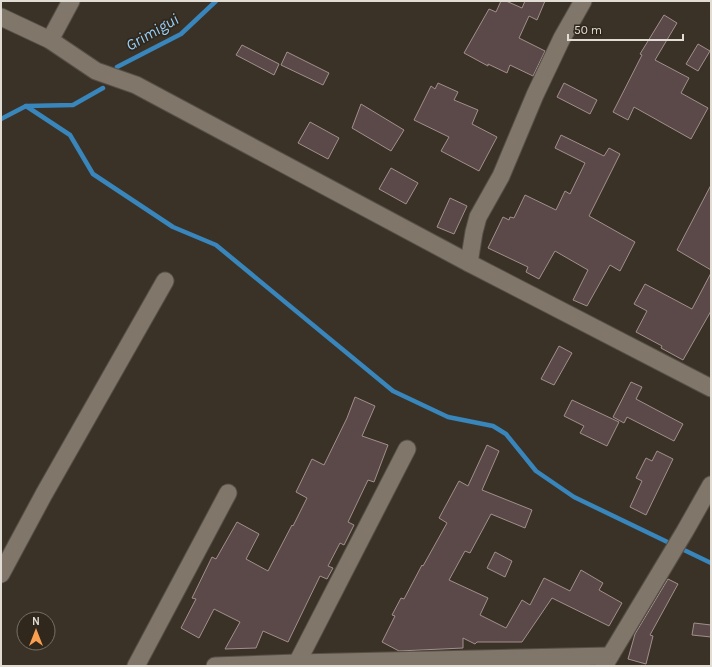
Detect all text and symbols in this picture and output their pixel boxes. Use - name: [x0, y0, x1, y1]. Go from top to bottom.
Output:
- water label: Grimigui: [122, 9, 182, 55]
- scale bar: [568, 16, 683, 42]
- text: 50 m: [574, 23, 602, 37]
- north arrow: [16, 611, 56, 651]
- text: N: [32, 615, 40, 628]

